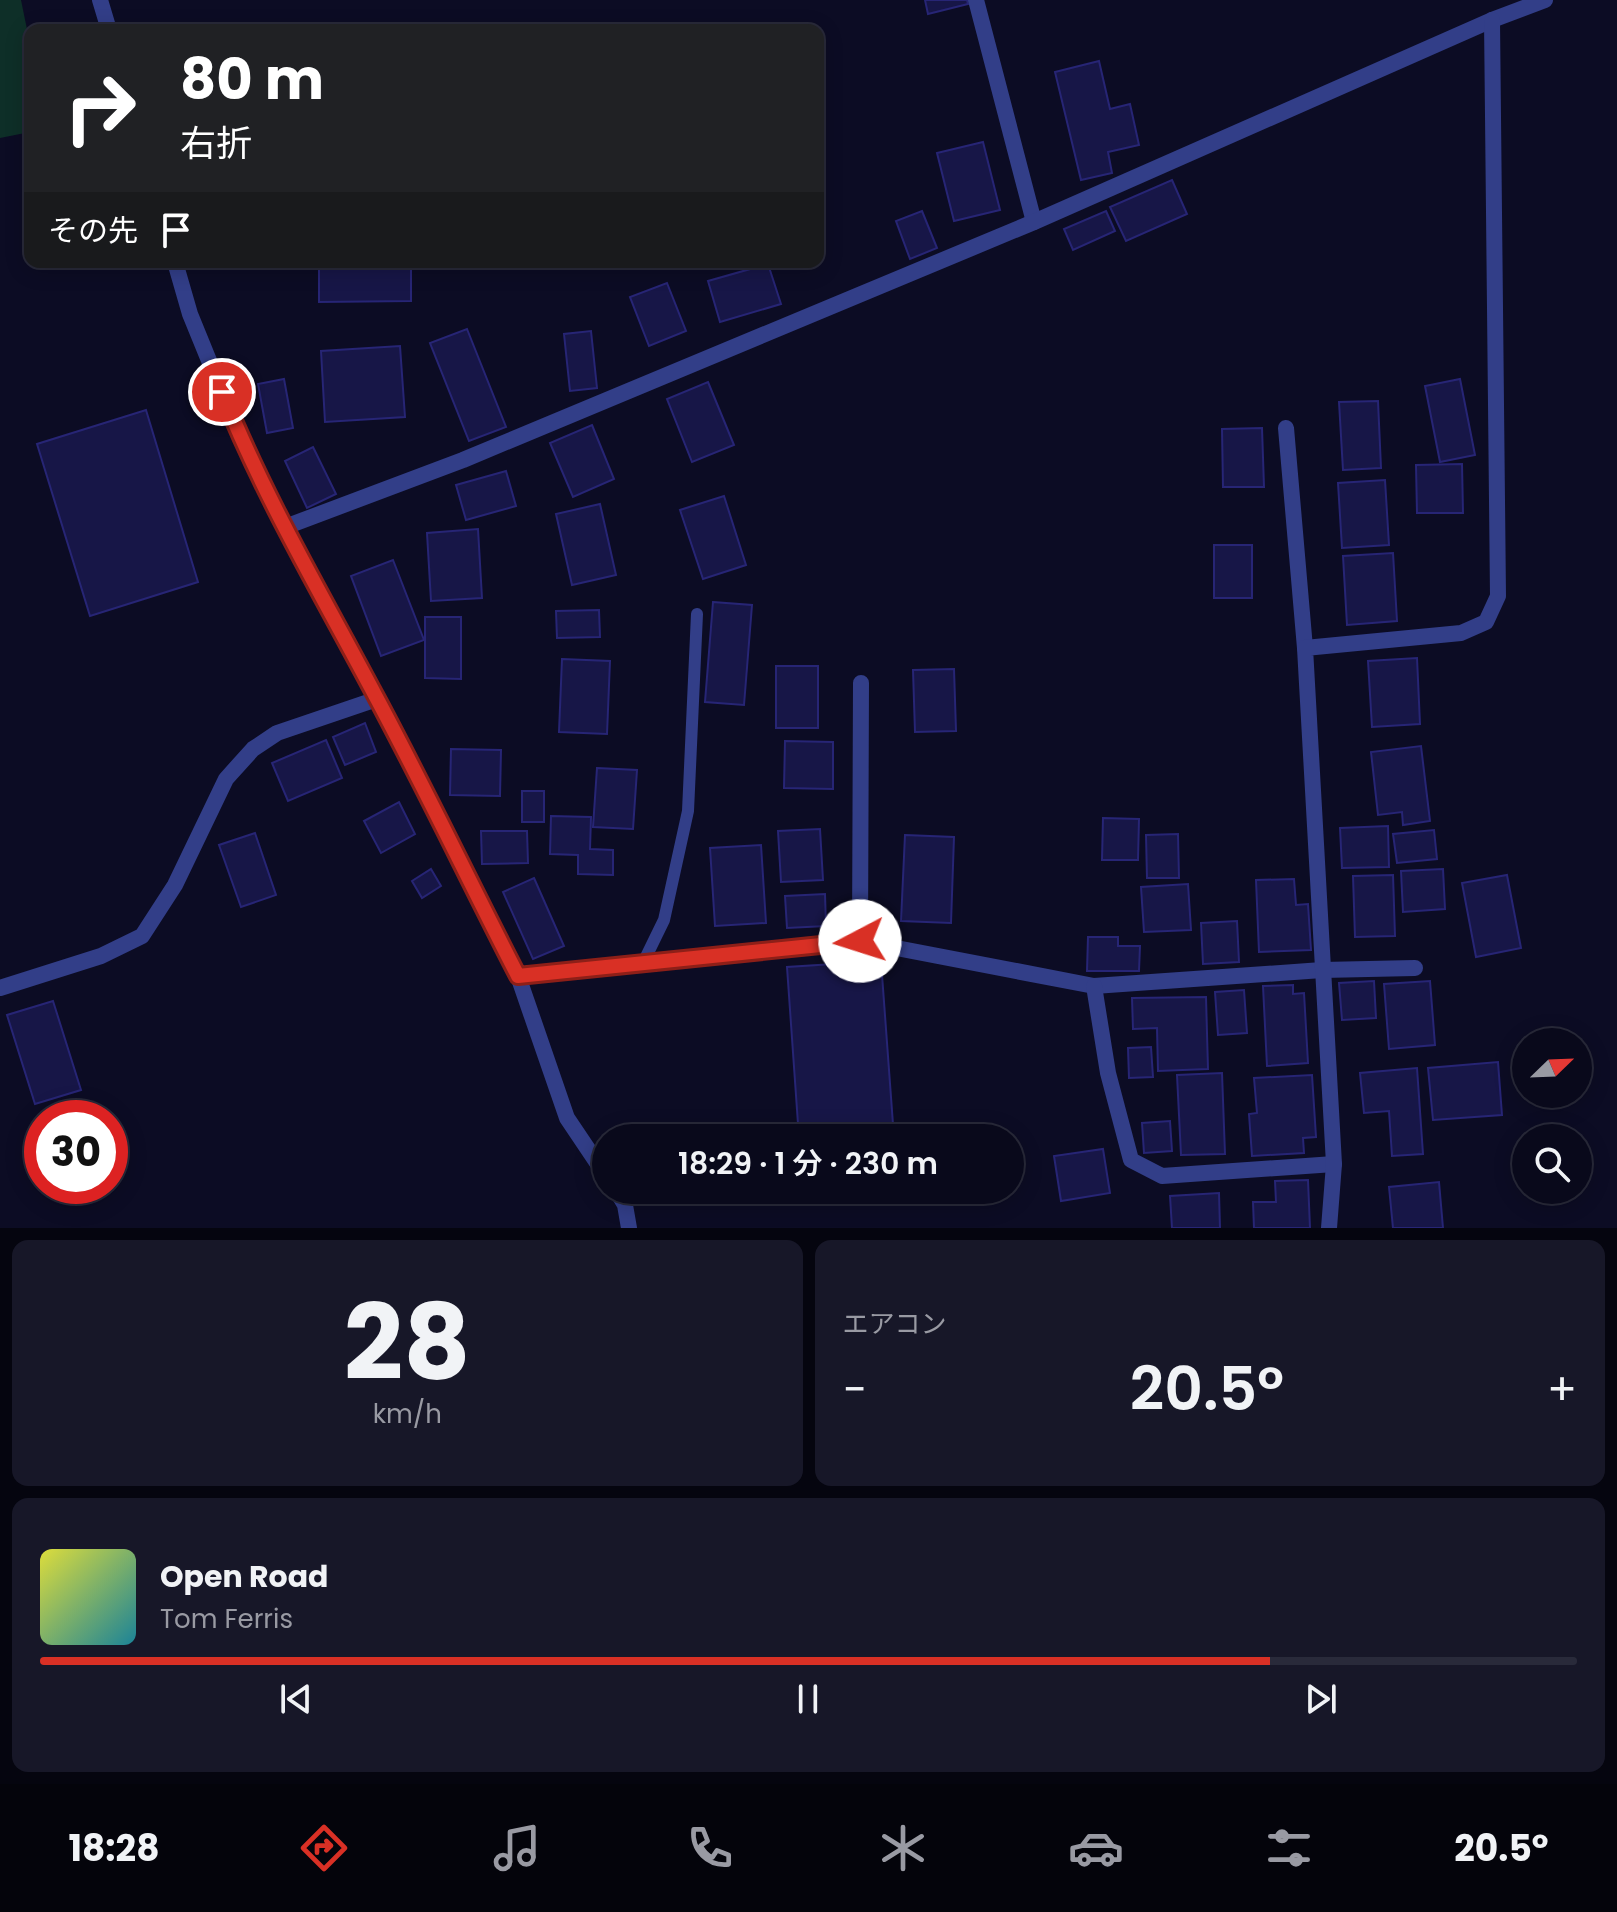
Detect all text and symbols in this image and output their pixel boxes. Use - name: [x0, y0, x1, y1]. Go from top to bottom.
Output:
- text: 80 m: [180, 40, 324, 119]
- icon: right: [48, 56, 152, 160]
- text: 右折: [180, 118, 252, 169]
- icon: arrive: [154, 208, 198, 252]
- text: その先: [48, 209, 138, 252]
- pin: [188, 358, 256, 426]
- icon: arrive: [200, 370, 244, 414]
- position arrow: [818, 899, 902, 983]
- north arrow: [1512, 1028, 1592, 1108]
- map controls: [1512, 1028, 1592, 1204]
- speed limit sign: 30: [24, 1100, 128, 1204]
- button: search: [1512, 1124, 1592, 1204]
- text: 18:29 · 1 分 · 230 m: [678, 1142, 938, 1185]
- text: 28: [344, 1270, 471, 1415]
- text: エアコン: [843, 1306, 947, 1342]
- text: 20.5°: [1130, 1347, 1284, 1431]
- text: −: [843, 1359, 867, 1420]
- text: +: [1547, 1359, 1577, 1420]
- text: km/h: [373, 1396, 442, 1432]
- text: Open Road: [160, 1555, 328, 1598]
- text: Tom Ferris: [160, 1601, 293, 1637]
- icon: previous: [274, 1677, 318, 1721]
- icon: pause: [786, 1677, 830, 1721]
- icon: next: [1299, 1677, 1343, 1721]
- icon: directions: [296, 1820, 352, 1876]
- icon: music: [489, 1820, 545, 1876]
- icon: phone: [682, 1820, 738, 1876]
- icon: climate: [875, 1820, 931, 1876]
- icon: car: [1068, 1820, 1124, 1876]
- icon: filters: [1261, 1820, 1317, 1876]
- text: 18:28: [68, 1823, 159, 1874]
- text: 20.5°: [1454, 1823, 1549, 1874]

